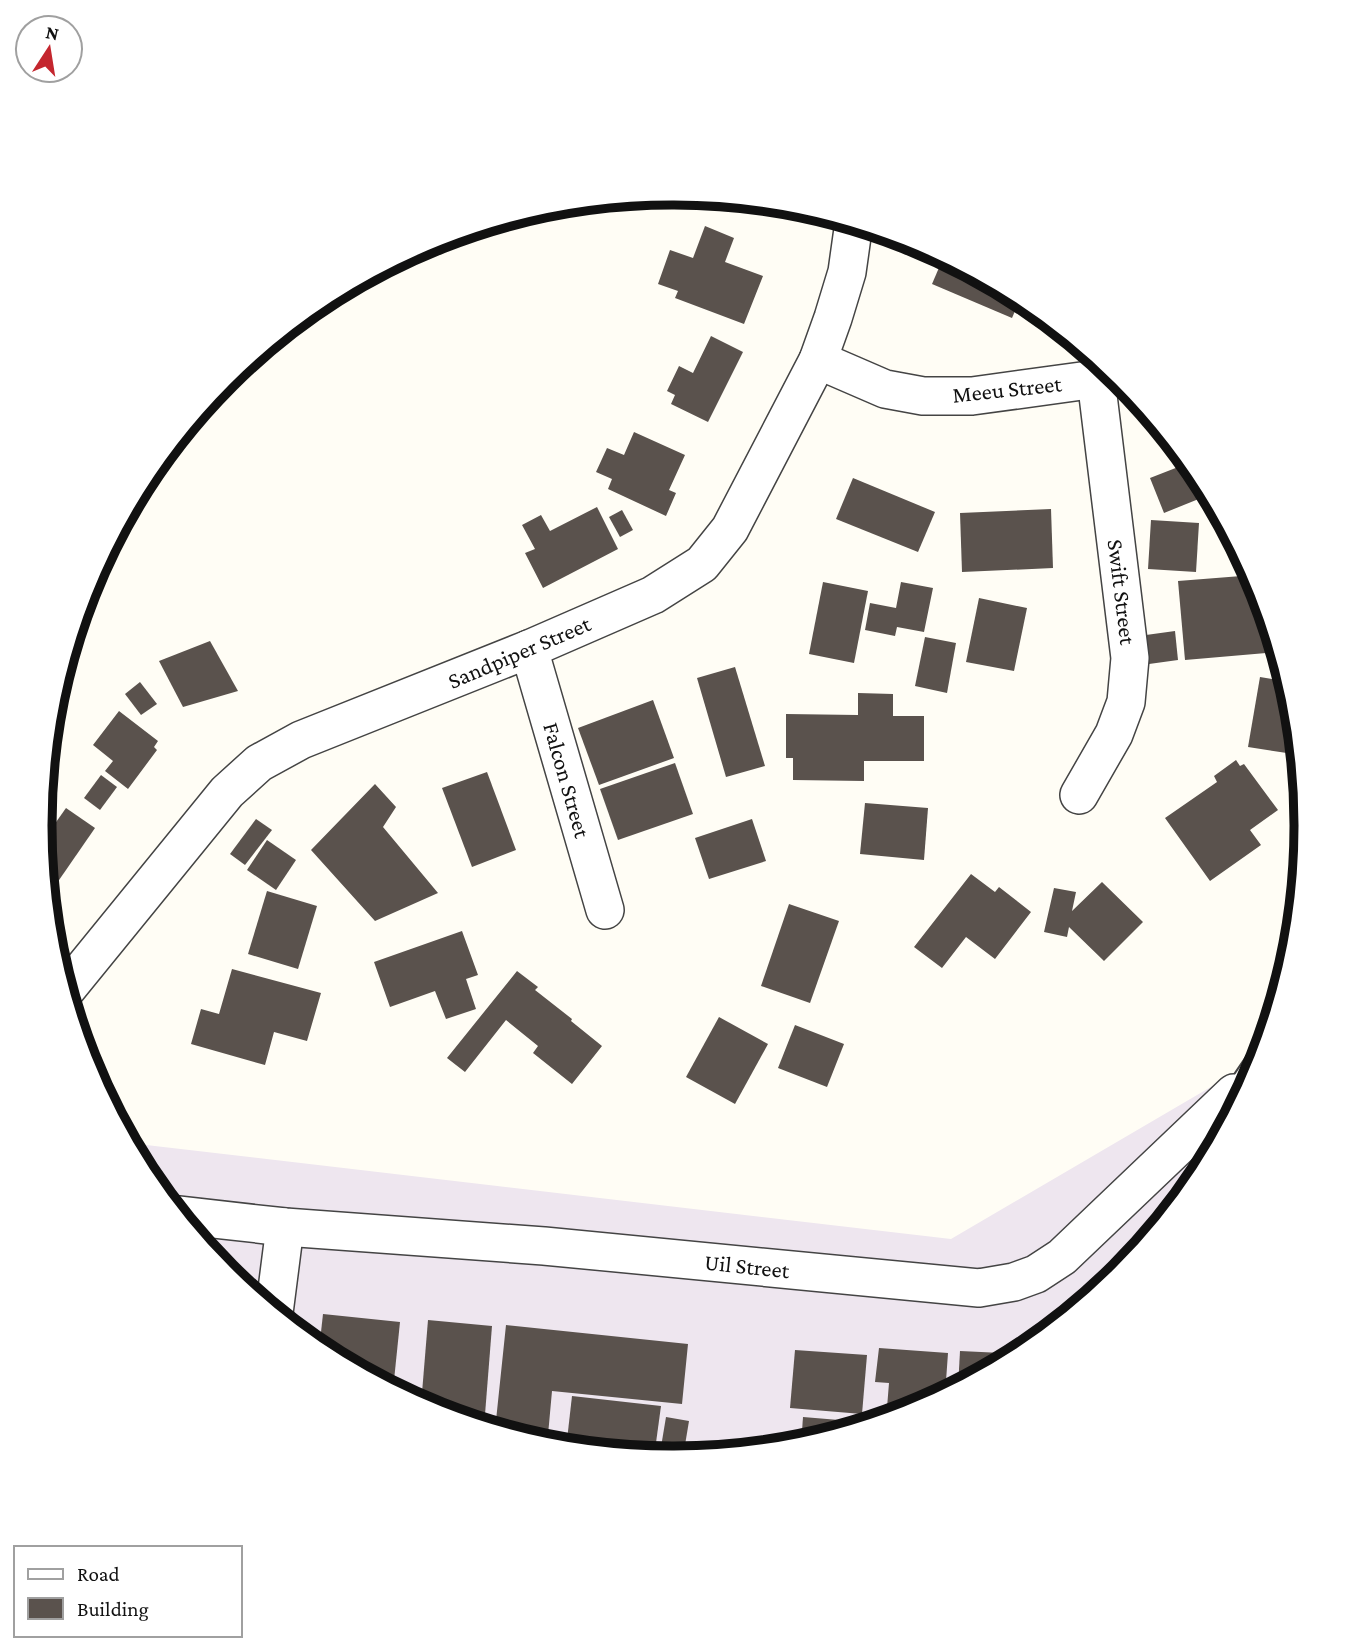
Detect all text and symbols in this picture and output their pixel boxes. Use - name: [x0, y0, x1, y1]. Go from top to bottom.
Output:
- north arrow: [14, 14, 84, 84]
- text: N: [44, 21, 61, 44]
- street label: Meeu Street: [951, 370, 1063, 408]
- street label: Swift Street: [1103, 538, 1141, 647]
- street label: Sandpiper Street: [444, 610, 595, 694]
- street label: Falcon Street: [538, 719, 596, 841]
- street label: Uil Street: [703, 1249, 791, 1283]
- legend: [14, 1546, 242, 1637]
- text: Road: [77, 1562, 120, 1586]
- text: Building: [77, 1597, 149, 1621]

